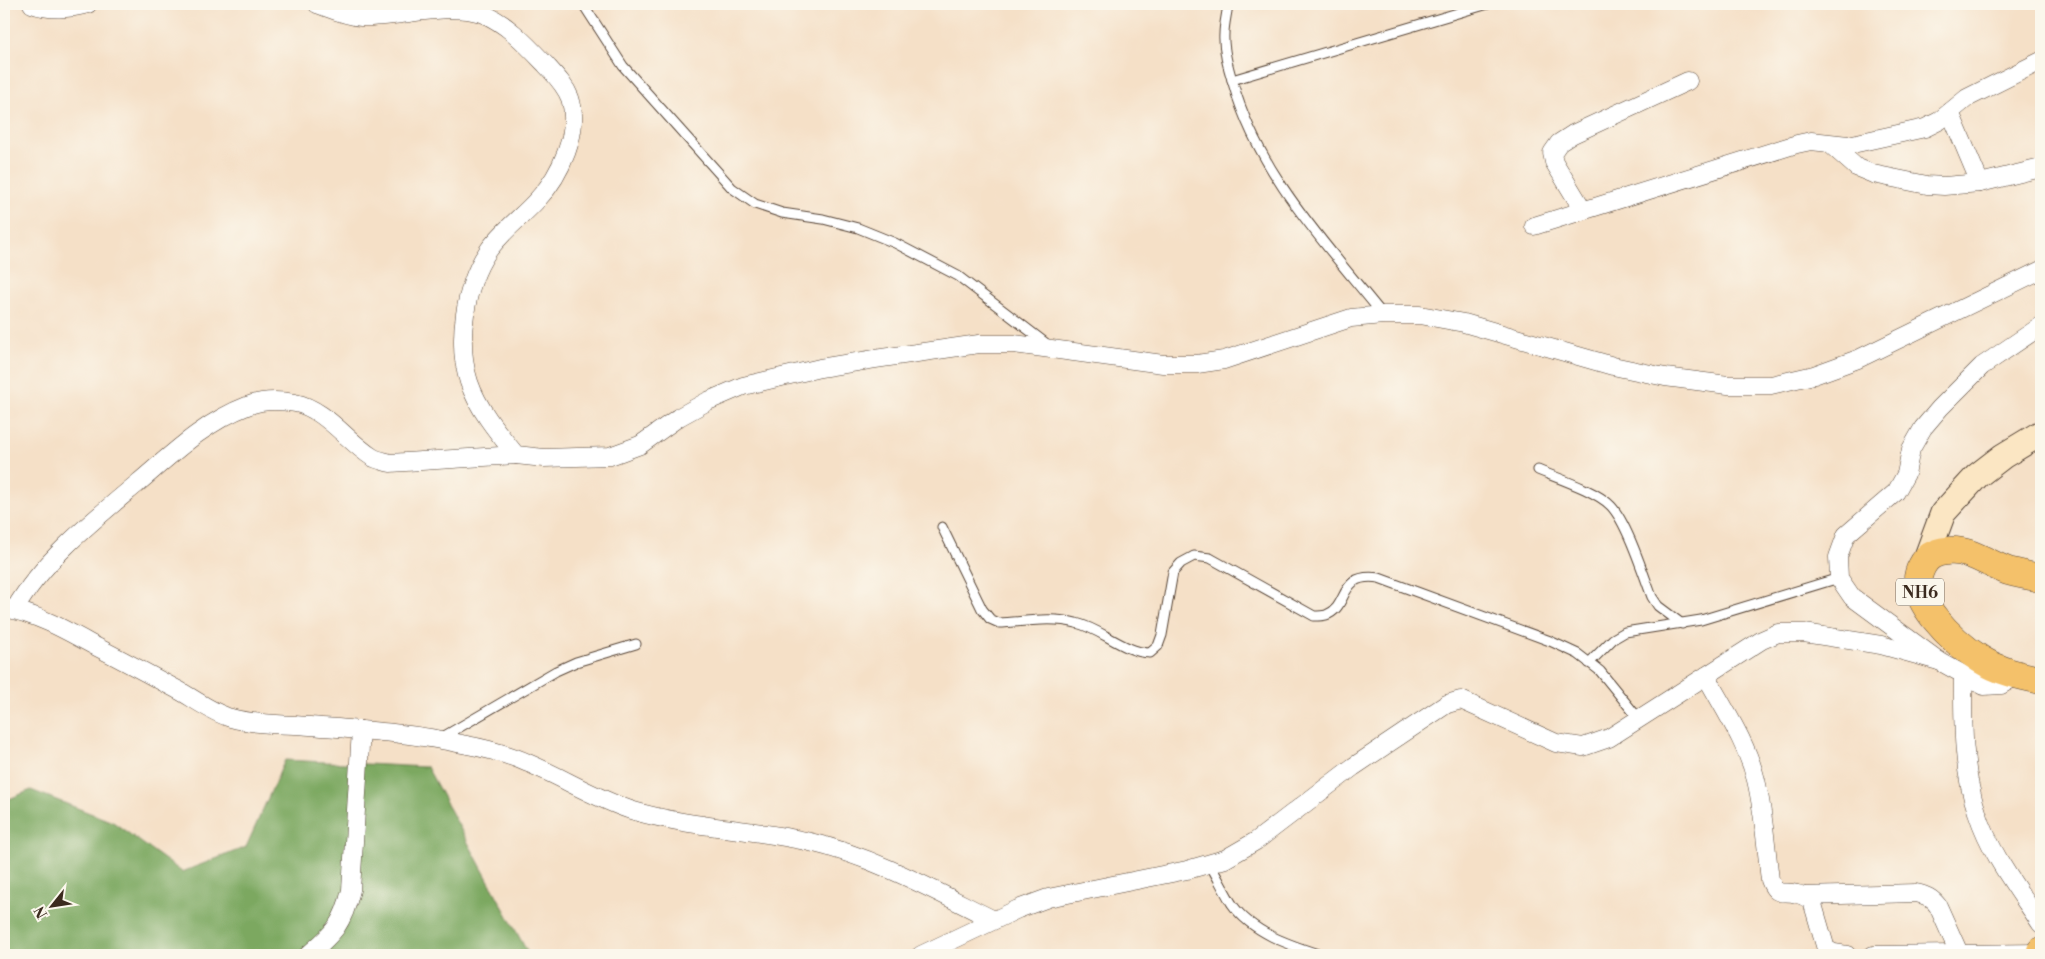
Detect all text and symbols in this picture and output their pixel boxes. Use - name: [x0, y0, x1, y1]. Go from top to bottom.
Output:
- road number: NH6: [1896, 578, 1944, 606]
- north arrow: [28, 882, 78, 932]
- text: N: [31, 903, 52, 921]

